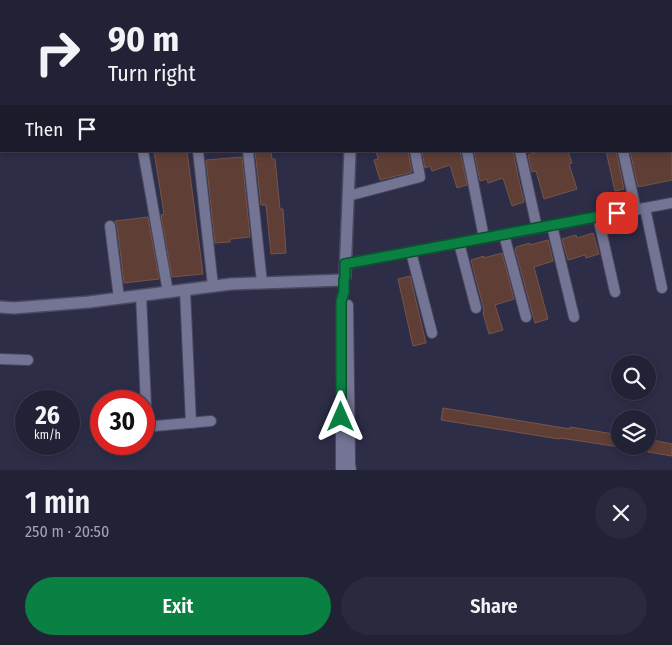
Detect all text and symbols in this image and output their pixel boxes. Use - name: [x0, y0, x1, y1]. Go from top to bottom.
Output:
- text: 90 m: [108, 18, 179, 60]
- icon: right: [25, 20, 90, 85]
- text: Turn right: [108, 60, 196, 87]
- icon: arrive: [73, 115, 101, 143]
- text: Then: [25, 118, 63, 141]
- pin: [596, 192, 638, 234]
- icon: arrive: [603, 199, 631, 227]
- map controls: [611, 355, 656, 455]
- button: search: [611, 355, 656, 400]
- speed limit sign: 30: [90, 390, 155, 455]
- position arrow: [314, 390, 366, 442]
- text: 26: [35, 401, 60, 431]
- button: layers: [611, 410, 656, 455]
- text: km/h: [34, 428, 61, 442]
- text: 1 min: [25, 485, 90, 521]
- button: close: [595, 487, 647, 539]
- text: 250 m · 20:50: [25, 522, 109, 541]
- button: Exit: [25, 577, 331, 635]
- button: Share: [341, 577, 647, 635]

